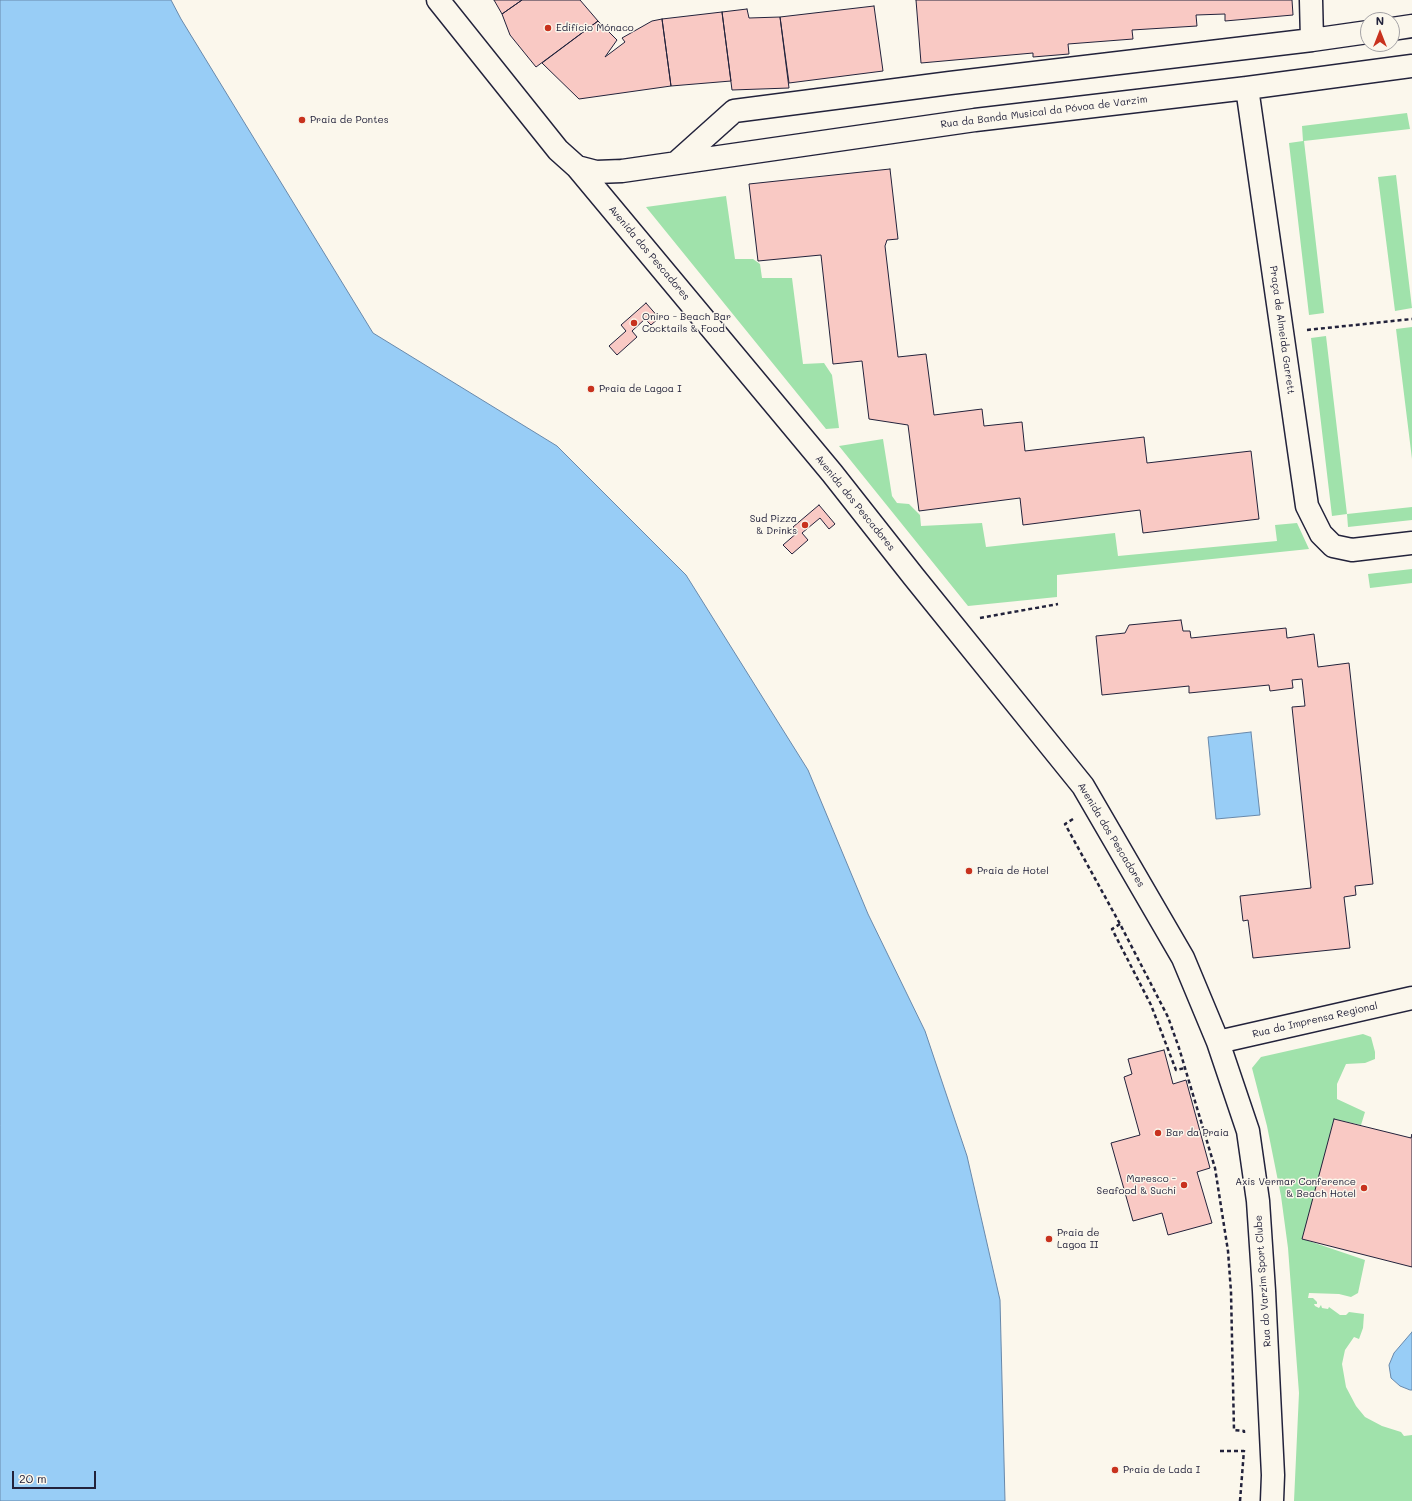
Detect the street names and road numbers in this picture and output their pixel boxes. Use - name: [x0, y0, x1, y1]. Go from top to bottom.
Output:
- street label: Rua da Banda Musical da Póvoa de Varzim: [940, 93, 1148, 131]
- street label: Avenida dos Pescadores: [606, 203, 692, 303]
- street label: Praça de Almeida Garrett: [1267, 265, 1297, 395]
- street label: Avenida dos Pescadores: [813, 453, 897, 553]
- street label: Avenida dos Pescadores: [1075, 781, 1147, 889]
- street label: Rua da Imprensa Regional: [1251, 1000, 1379, 1040]
- street label: Rua do Varzim Sport Clube: [1252, 1215, 1274, 1347]

